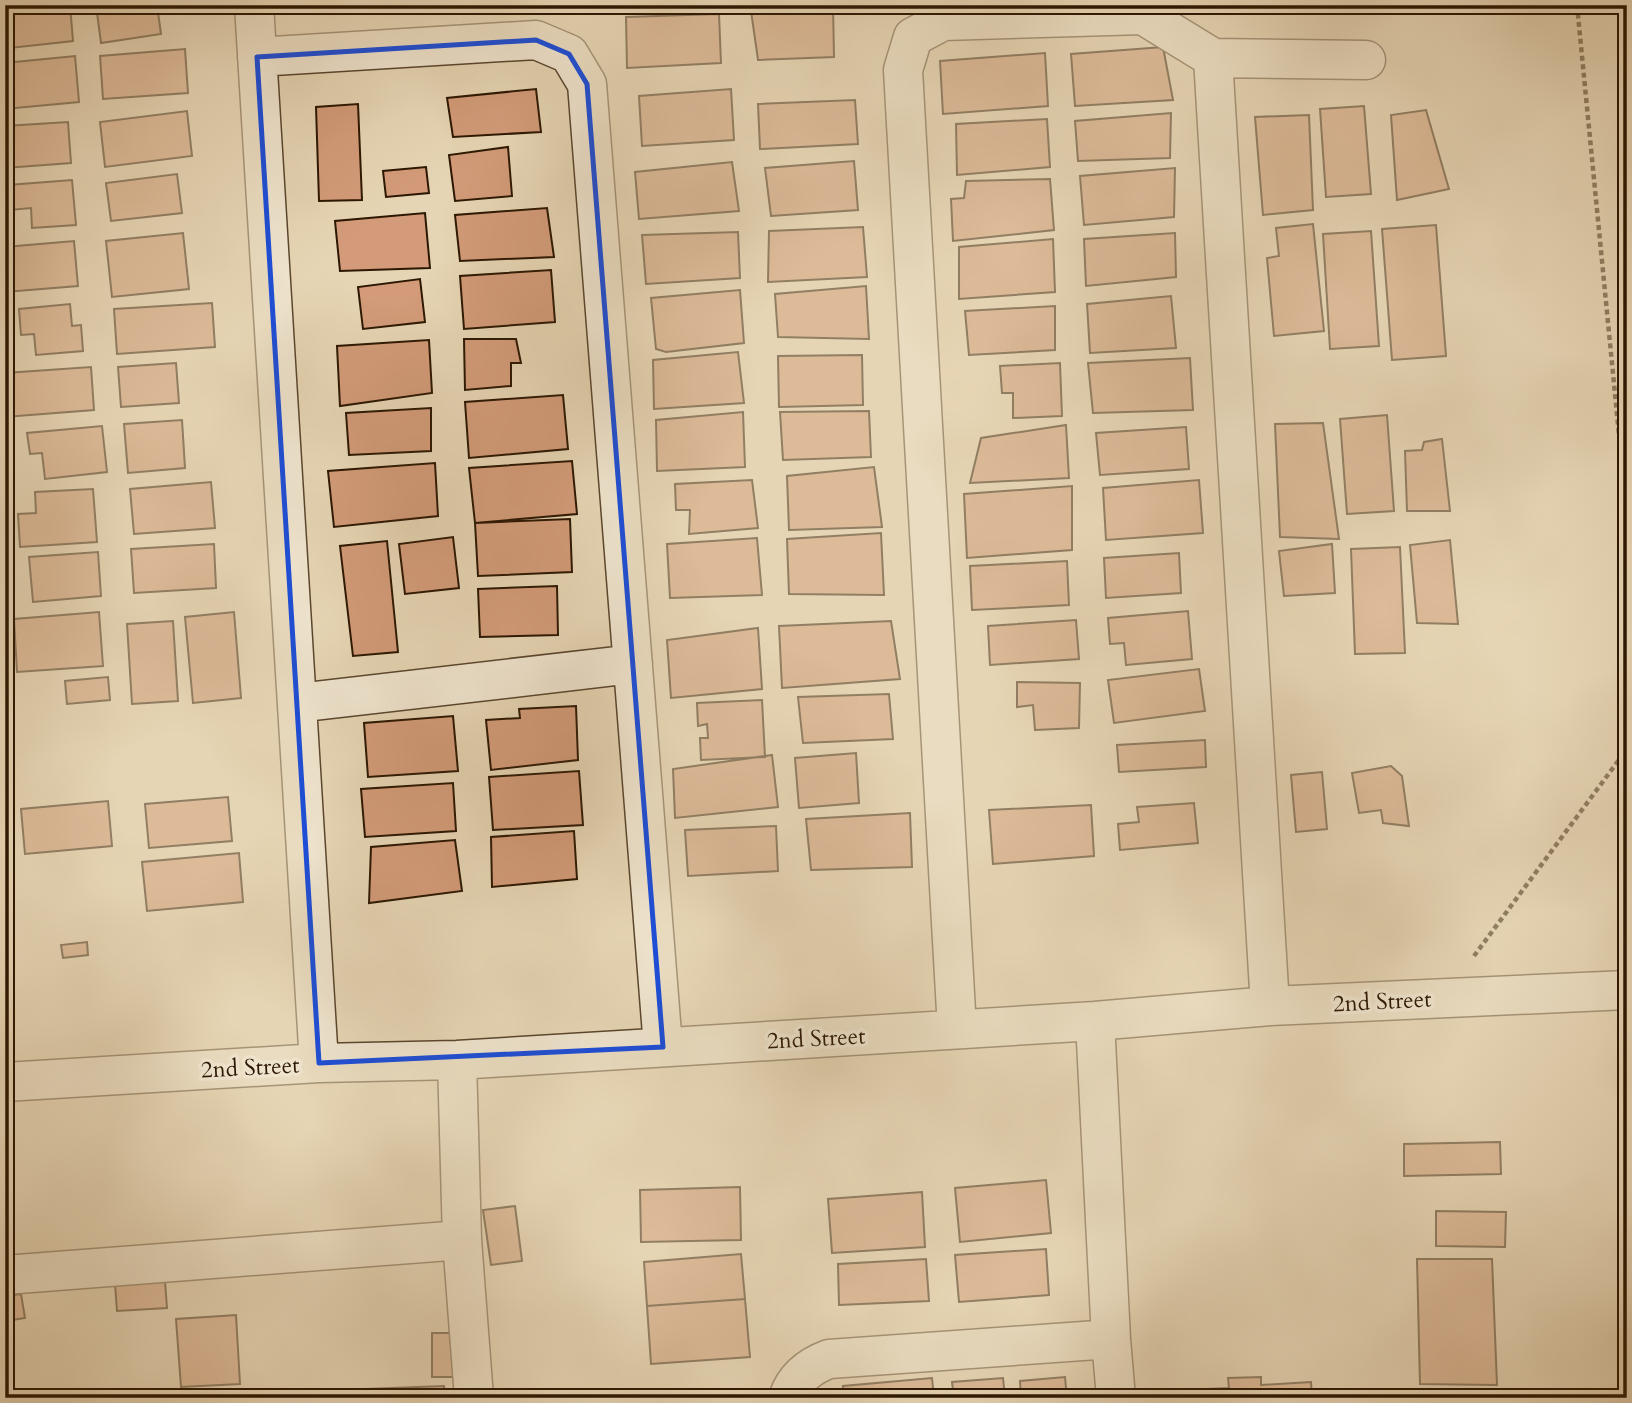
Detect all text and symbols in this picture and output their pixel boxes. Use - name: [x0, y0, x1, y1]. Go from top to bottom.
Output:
- street label: 2nd Street: [1332, 983, 1432, 1020]
- street label: 2nd Street: [766, 1020, 866, 1057]
- street label: 2nd Street: [200, 1049, 300, 1086]

